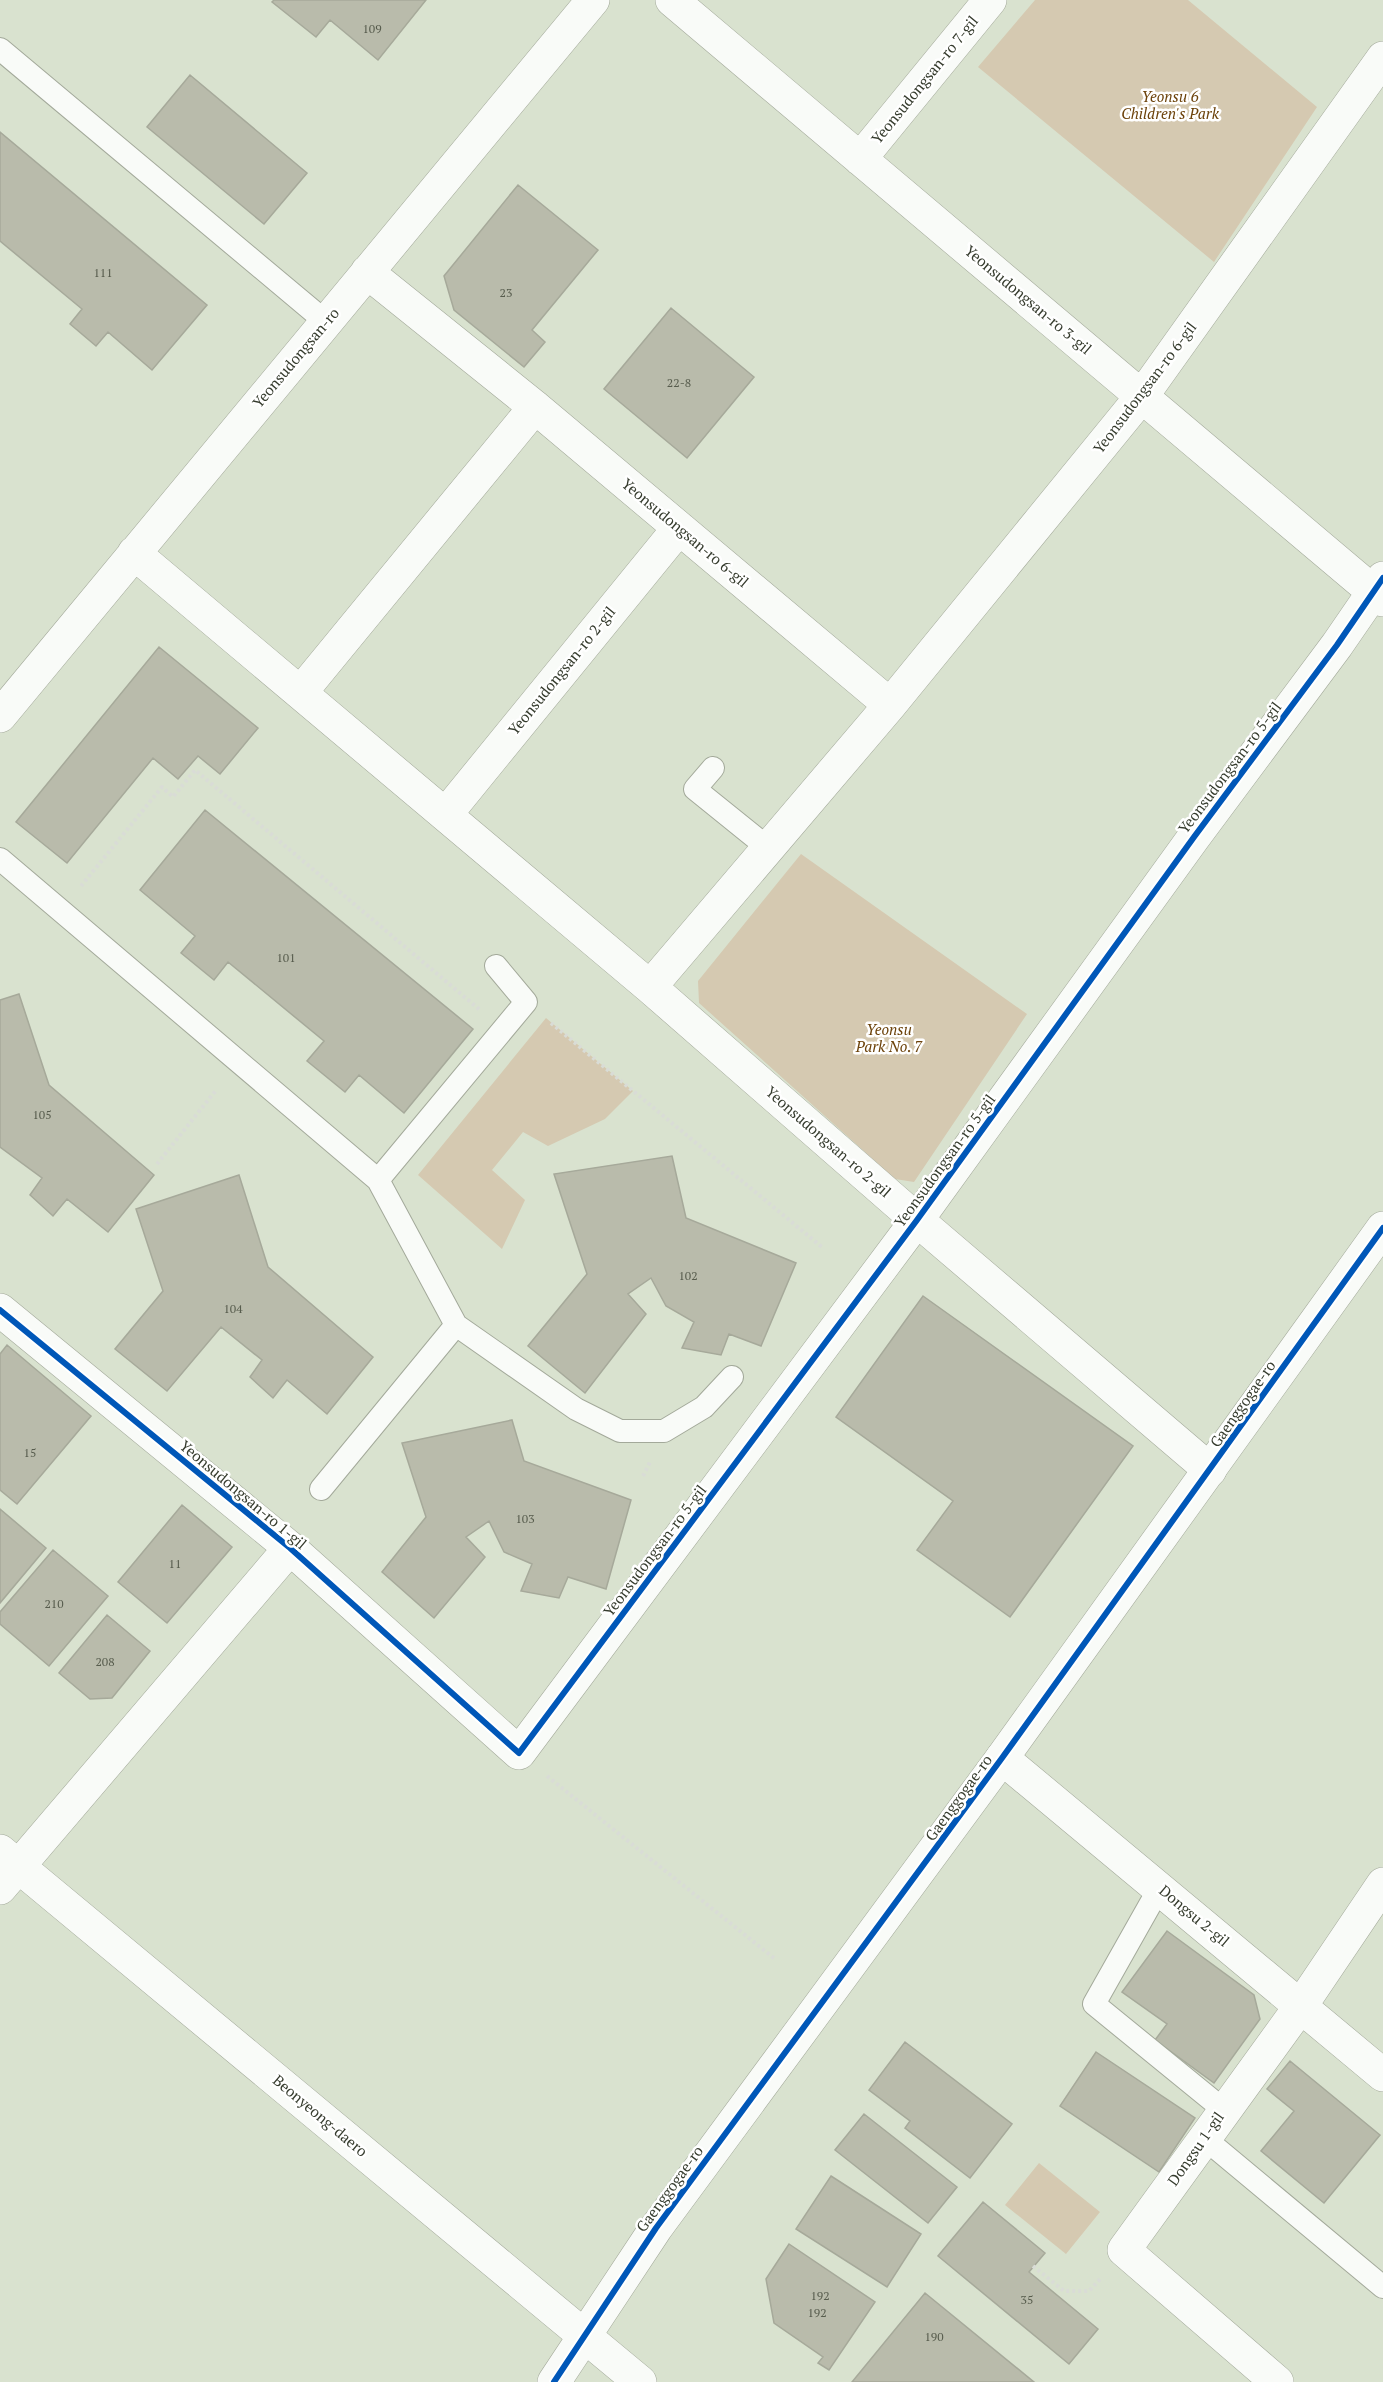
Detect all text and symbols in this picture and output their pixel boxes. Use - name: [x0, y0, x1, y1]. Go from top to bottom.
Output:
- street label: Yeonsudongsan-ro 7-gil: [866, 11, 982, 148]
- house number: 109: [362, 21, 382, 36]
- park label: Yeonsu 6 Children's Park: [1121, 86, 1220, 123]
- street label: Yeonsudongsan-ro 3-gil: [961, 240, 1096, 358]
- house number: 111: [93, 265, 113, 280]
- house number: 23: [500, 285, 512, 300]
- street label: Yeonsudongsan-ro: [247, 303, 343, 412]
- street label: Yeonsudongsan-ro 6-gil: [1088, 318, 1200, 457]
- house number: 22-8: [667, 375, 691, 390]
- street label: Yeonsudongsan-ro 6-gil: [618, 473, 753, 591]
- street label: Yeonsudongsan-ro 2-gil: [503, 602, 619, 739]
- street label: Yeonsudongsan-ro 5-gil: [1173, 698, 1285, 837]
- house number: 101: [276, 950, 296, 965]
- park label: Yeonsu Park No. 7: [855, 1019, 923, 1056]
- street label: Yeonsudongsan-ro 2-gil: [762, 1081, 896, 1201]
- street label: Yeonsudongsan-ro 5-gil: [889, 1090, 999, 1231]
- house number: 105: [32, 1107, 52, 1122]
- house number: 102: [678, 1268, 698, 1283]
- house number: 104: [223, 1301, 243, 1316]
- street label: Gaenggogae-ro: [1205, 1356, 1280, 1451]
- street label: Yeonsudongsan-ro 1-gil: [176, 1435, 311, 1553]
- house number: 15: [24, 1445, 36, 1460]
- street label: Yeonsudongsan-ro 5-gil: [598, 1481, 710, 1620]
- house number: 103: [515, 1511, 535, 1526]
- house number: 11: [169, 1556, 181, 1571]
- house number: 210: [44, 1596, 64, 1611]
- house number: 208: [95, 1654, 115, 1669]
- street label: Gaenggogae-ro: [920, 1750, 996, 1844]
- street label: Dongsu 2-gil: [1155, 1880, 1234, 1950]
- street label: Beonyeong-daero: [269, 2070, 372, 2161]
- street label: Dongsu 1-gil: [1162, 2108, 1228, 2189]
- street label: Gaenggogae-ro: [631, 2141, 707, 2235]
- house number: 192: [810, 2288, 830, 2303]
- house number: 35: [1021, 2292, 1033, 2307]
- house number: 192: [807, 2305, 827, 2320]
- house number: 190: [924, 2329, 944, 2344]

